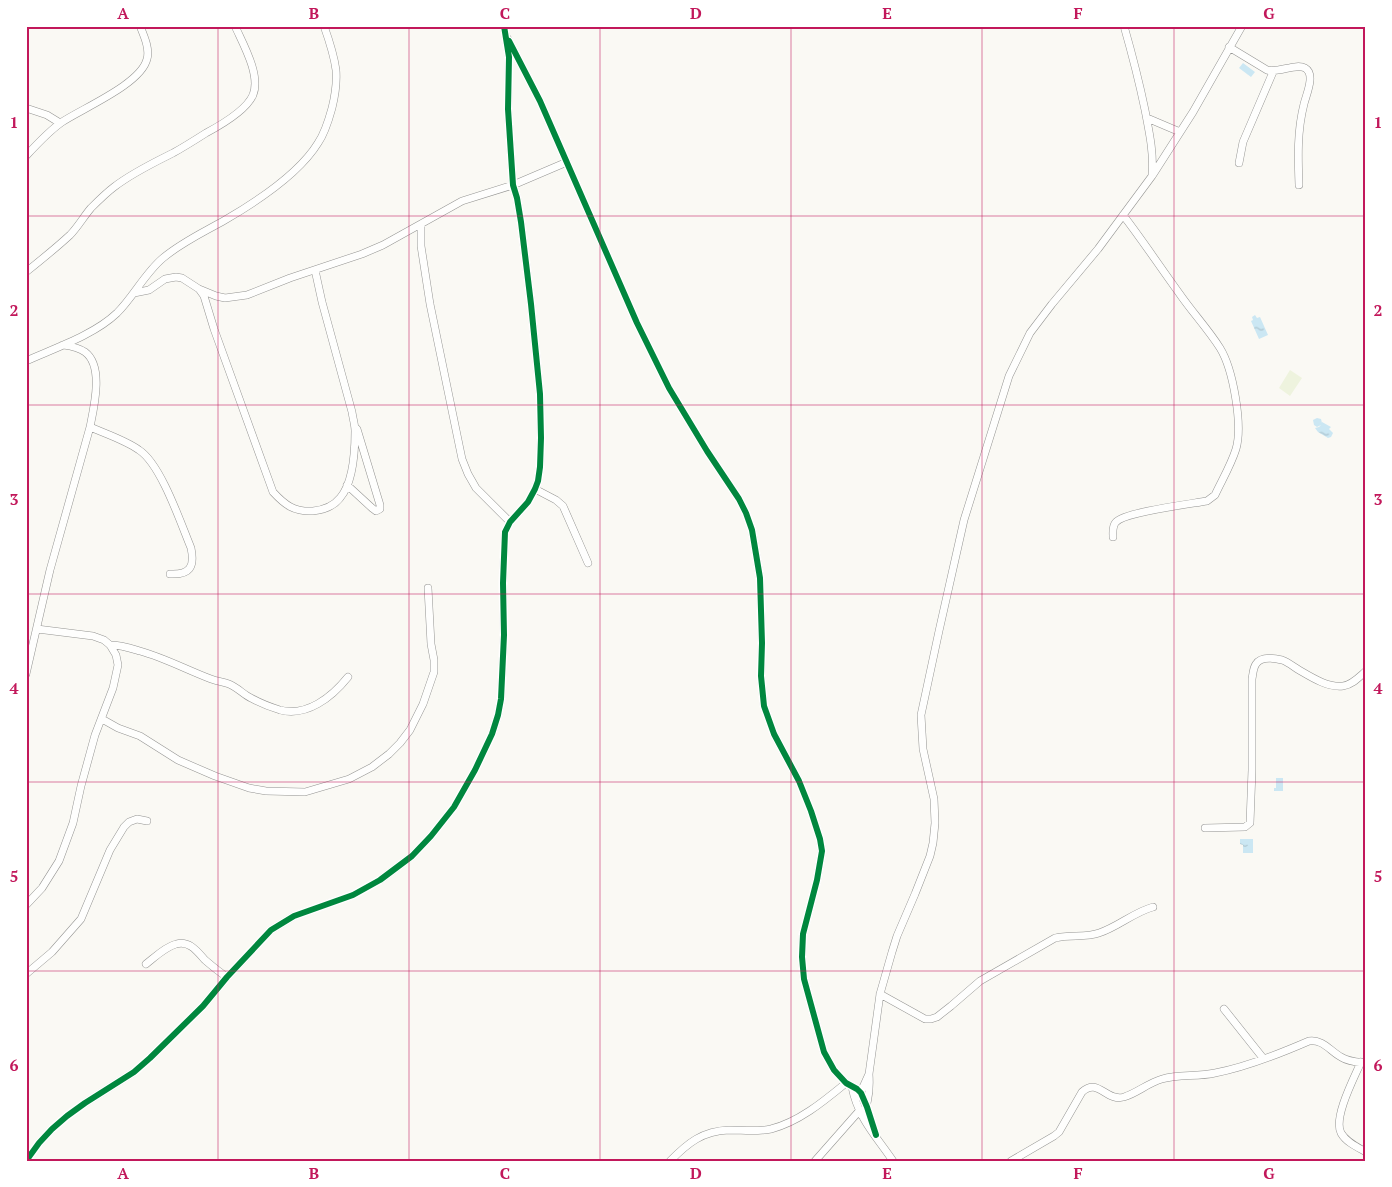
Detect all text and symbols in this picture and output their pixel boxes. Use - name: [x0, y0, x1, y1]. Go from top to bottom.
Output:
- text: A: [117, 2, 129, 24]
- text: B: [309, 2, 319, 24]
- text: C: [500, 2, 510, 24]
- text: D: [690, 2, 702, 24]
- text: E: [882, 2, 892, 24]
- text: F: [1073, 2, 1083, 24]
- text: G: [1263, 2, 1275, 24]
- text: 1: [9, 111, 19, 133]
- text: 1: [1373, 111, 1383, 133]
- text: 2: [9, 299, 19, 321]
- text: 2: [1373, 299, 1383, 321]
- text: 3: [9, 488, 19, 510]
- text: 3: [1373, 488, 1383, 510]
- text: 4: [9, 677, 19, 699]
- text: 4: [1373, 677, 1383, 699]
- text: 5: [9, 865, 19, 887]
- text: 5: [1373, 865, 1383, 887]
- text: 6: [9, 1054, 19, 1076]
- text: 6: [1373, 1054, 1383, 1076]
- text: A: [117, 1162, 129, 1184]
- text: B: [309, 1162, 319, 1184]
- text: C: [500, 1162, 510, 1184]
- text: D: [690, 1162, 702, 1184]
- text: E: [882, 1162, 892, 1184]
- text: F: [1073, 1162, 1083, 1184]
- text: G: [1263, 1162, 1275, 1184]

